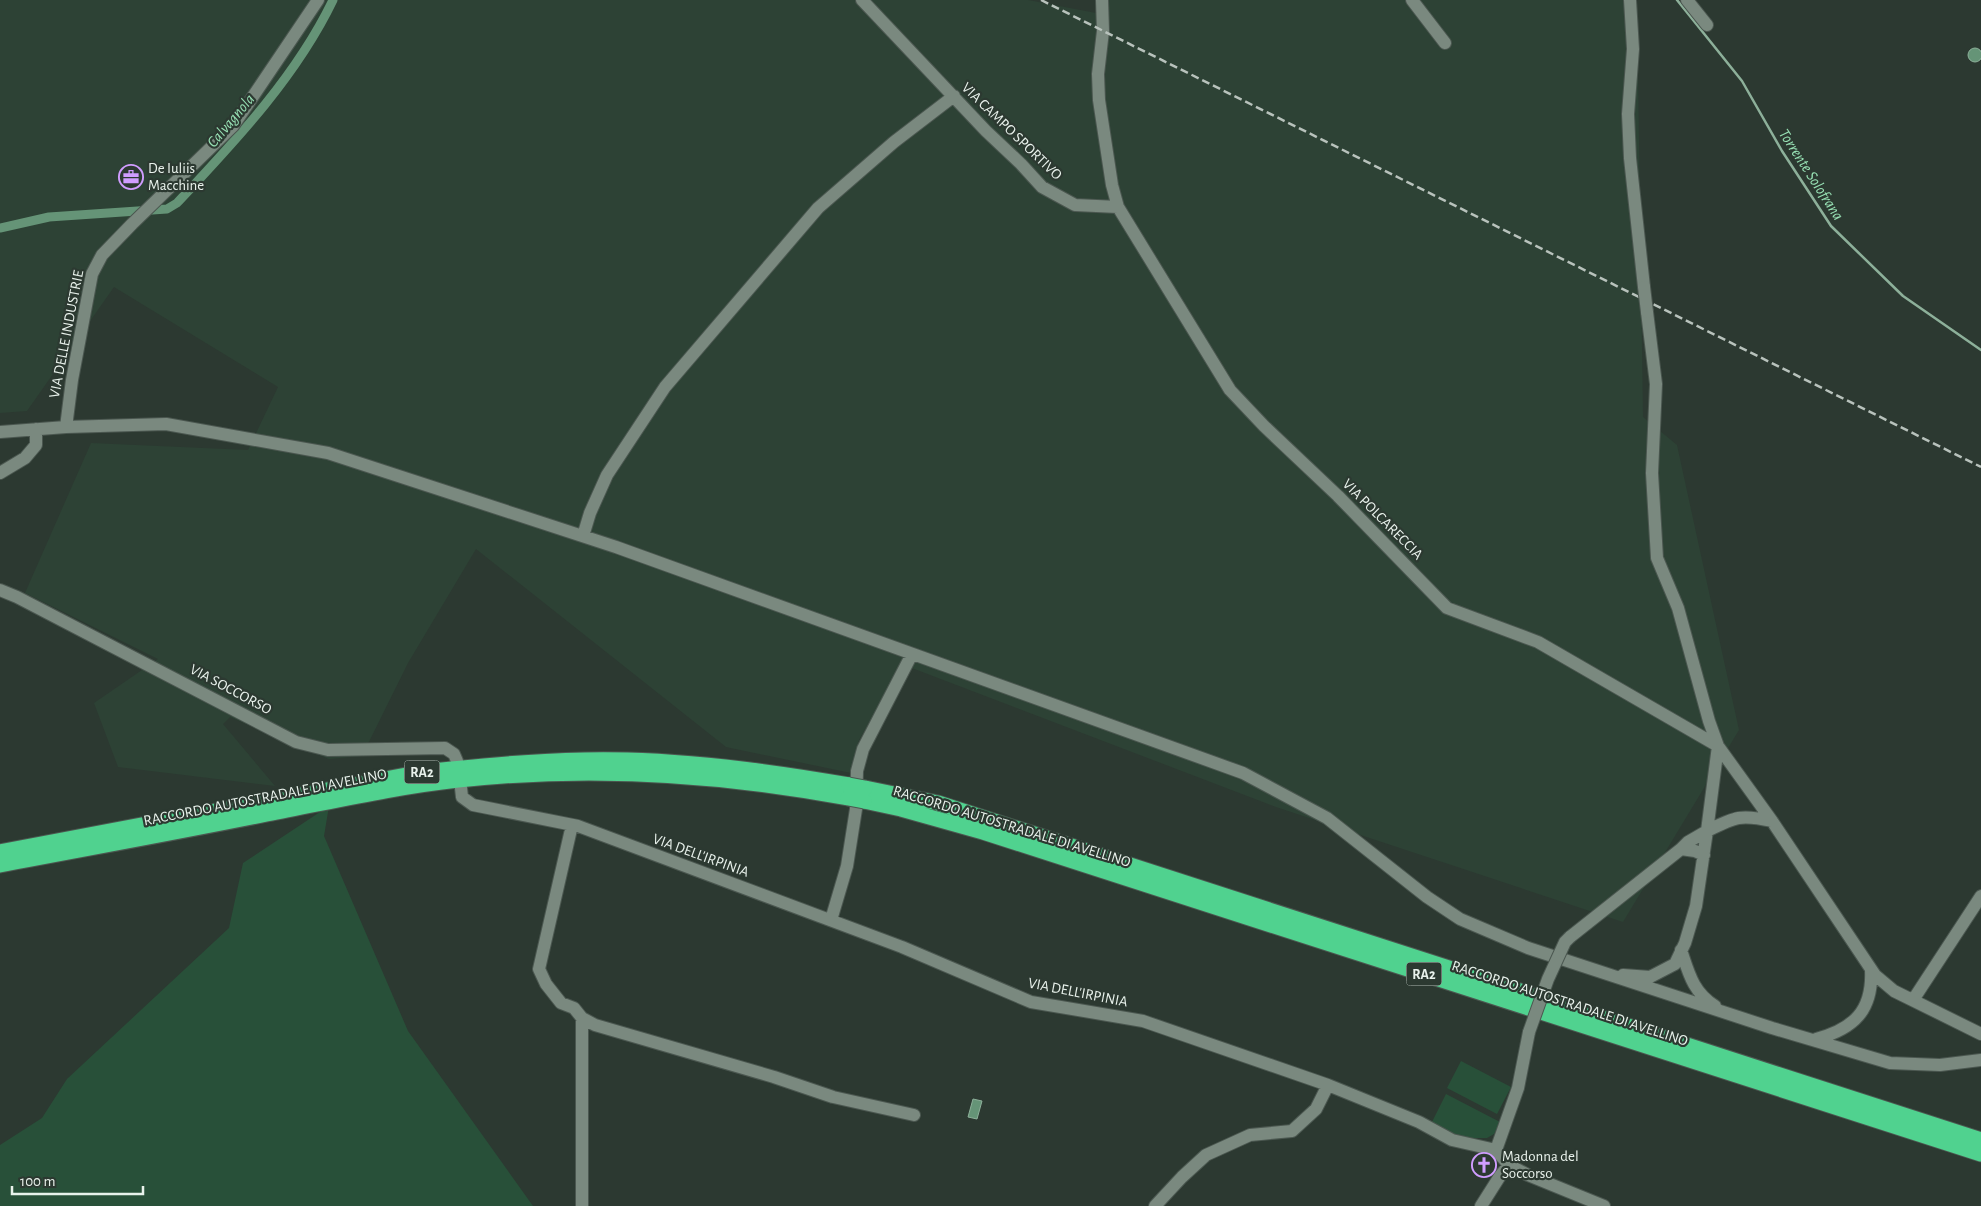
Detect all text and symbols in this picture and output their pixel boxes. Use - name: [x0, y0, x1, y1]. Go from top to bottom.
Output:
- street label: VIA CAMPO SPORTIVO: [959, 80, 1065, 183]
- water label: Calvagnola: [204, 91, 257, 150]
- water label: Torrente Solofrana: [1776, 126, 1847, 223]
- place label: De Iuliis Macchine: [148, 161, 204, 193]
- office icon: De Iuliis Macchine: [118, 164, 144, 190]
- street label: VIA DELLE INDUSTRIE: [47, 269, 86, 399]
- street label: VIA POLCARECCIA: [1340, 476, 1426, 563]
- street label: VIA SOCCORSO: [187, 662, 274, 717]
- road number: RA2: [404, 760, 440, 784]
- street label: RACCORDO AUTOSTRADALE DI AVELLINO: [142, 767, 388, 828]
- street label: RACCORDO AUTOSTRADALE DI AVELLINO: [891, 783, 1132, 870]
- street label: VIA DELL'IRPINIA: [651, 831, 751, 880]
- street label: RACCORDO AUTOSTRADALE DI AVELLINO: [1450, 958, 1690, 1049]
- road number: RA2: [1406, 962, 1442, 986]
- street label: VIA DELL'IRPINIA: [1027, 975, 1129, 1010]
- place label: Madonna del Soccorso: [1502, 1149, 1579, 1181]
- church icon: Madonna del Soccorso: [1471, 1152, 1497, 1178]
- scale bar: [12, 1164, 144, 1196]
- text: 100 m: [20, 1174, 55, 1189]

